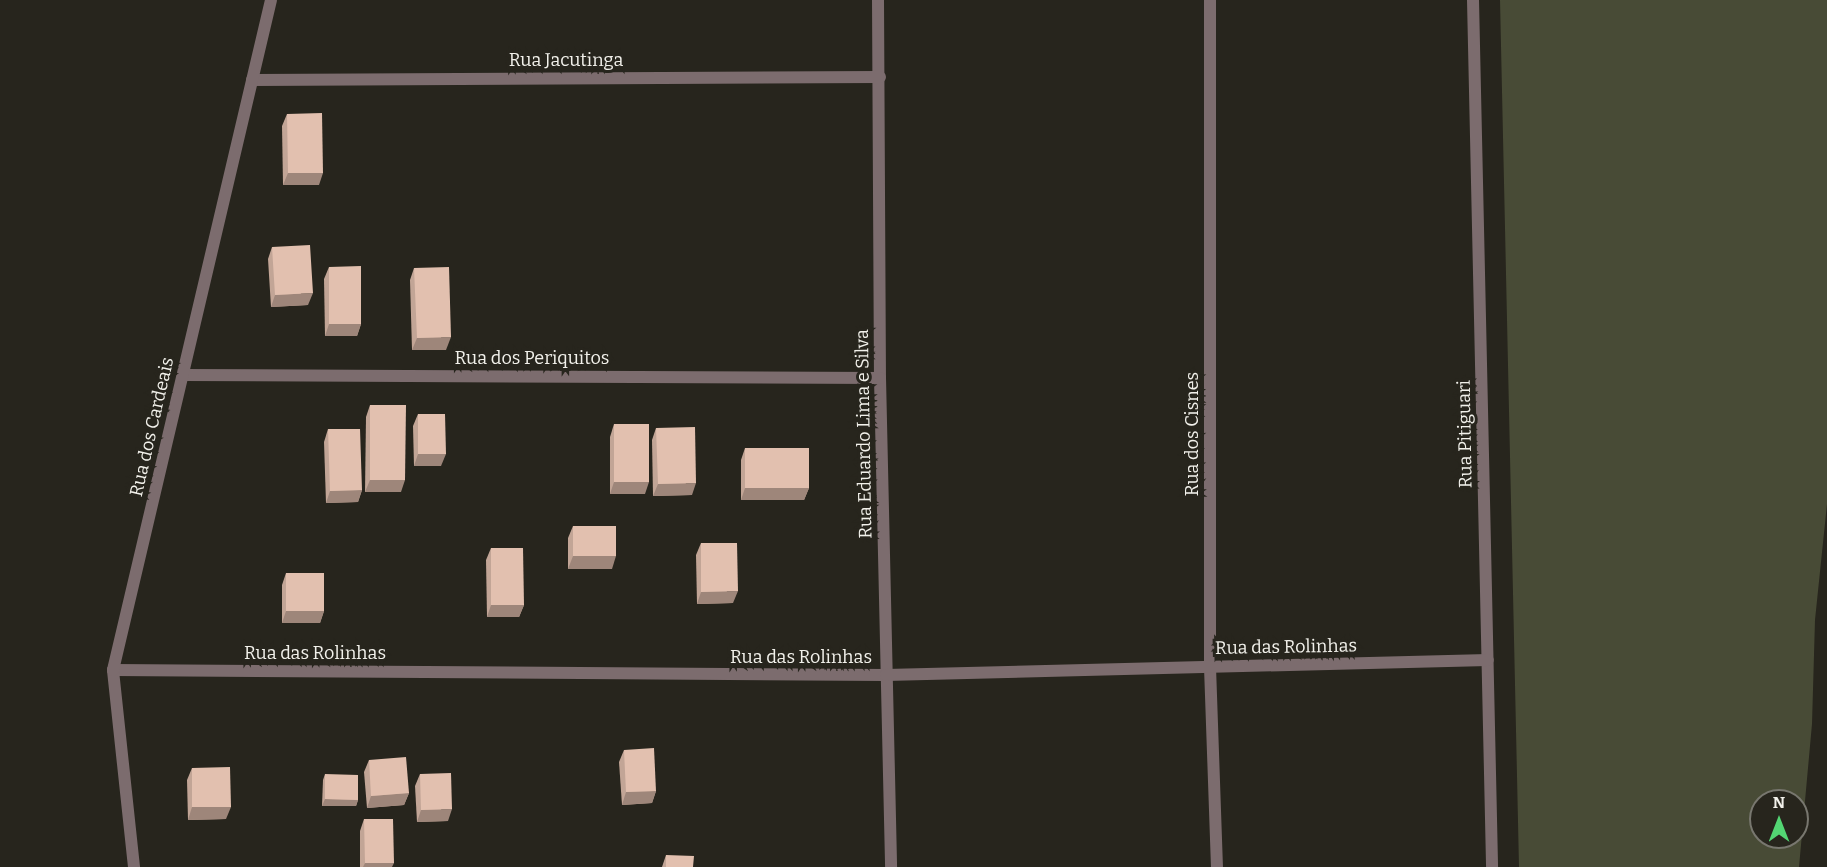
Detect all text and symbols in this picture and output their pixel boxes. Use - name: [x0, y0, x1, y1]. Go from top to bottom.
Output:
- street label: Rua Jacutinga: [509, 49, 623, 71]
- street label: Rua Eduardo Lima e Silva: [851, 329, 877, 539]
- street label: Rua dos Periquitos: [455, 347, 609, 369]
- street label: Rua dos Cardeais: [125, 355, 179, 499]
- street label: Rua dos Cisnes: [1181, 372, 1203, 496]
- street label: Rua Pitiguari: [1453, 380, 1477, 488]
- street label: Rua das Rolinhas: [1215, 635, 1357, 659]
- street label: Rua das Rolinhas: [244, 642, 386, 664]
- street label: Rua das Rolinhas: [730, 646, 872, 668]
- north arrow: [1749, 789, 1809, 849]
- text: N: [1773, 793, 1785, 812]

